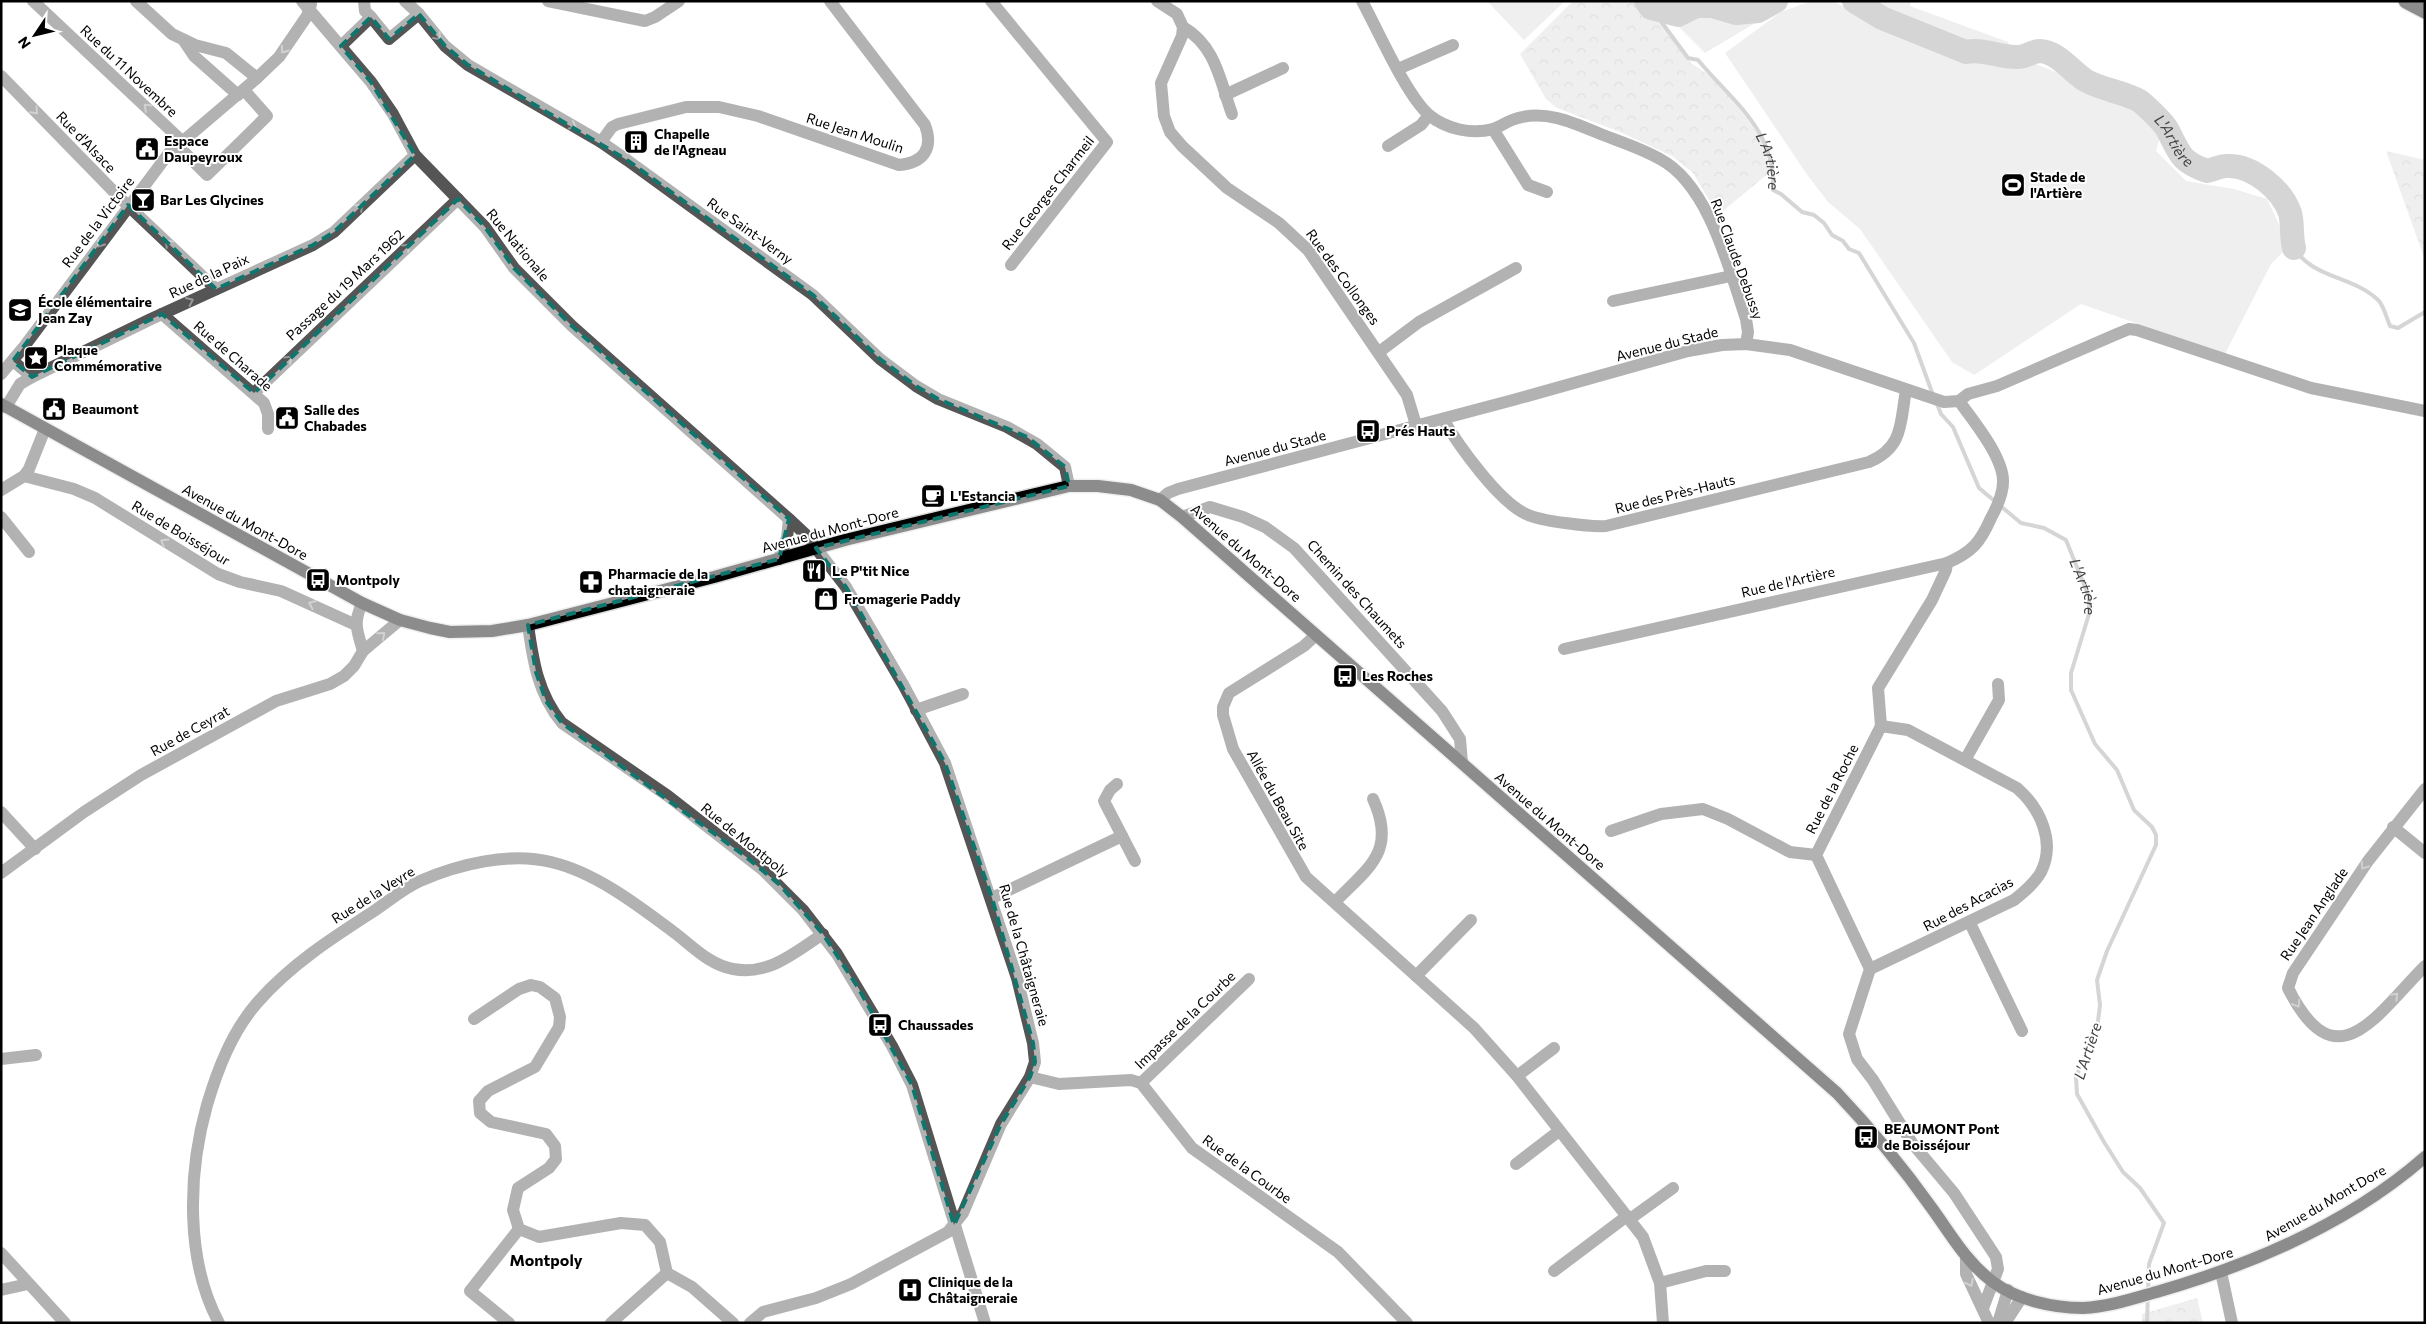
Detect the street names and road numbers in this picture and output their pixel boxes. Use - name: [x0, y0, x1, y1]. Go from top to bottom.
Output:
- street label: Rue du 11 Novembre: [77, 21, 181, 120]
- street label: Rue d'Alsace: [53, 107, 120, 176]
- street label: Rue Jean Moulin: [804, 109, 906, 156]
- street label: Rue Georges Charmeil: [998, 132, 1097, 253]
- street label: Rue de la Victoire: [58, 173, 137, 270]
- street label: Rue Saint-Verny: [704, 194, 797, 267]
- street label: Rue Claude Debussy: [1708, 196, 1767, 322]
- street label: Rue Nationale: [483, 205, 554, 284]
- street label: Passage du 19 Mars 1962: [282, 225, 407, 344]
- street label: Rue des Collonges: [1303, 225, 1384, 328]
- street label: Rue de la Paix: [166, 249, 252, 301]
- street label: Rue de Charade: [191, 317, 276, 394]
- street label: Avenue du Stade: [1614, 323, 1720, 364]
- street label: Avenue du Stade: [1222, 426, 1328, 469]
- street label: Rue des Près-Hauts: [1613, 470, 1737, 517]
- street label: Avenue du Mont-Dore: [180, 480, 311, 563]
- street label: Rue de Boisséjour: [129, 496, 234, 569]
- street label: Avenue du Mont-Dore: [1188, 500, 1305, 605]
- street label: Avenue du Mont-Dore: [760, 503, 900, 556]
- street label: Chemin des Chaumets: [1304, 536, 1411, 652]
- street label: Rue de l'Artière: [1739, 562, 1836, 601]
- street label: Rue de Ceyrat: [147, 702, 233, 759]
- street label: Rue de la Roche: [1802, 741, 1861, 837]
- street label: Allée du Beau Site: [1244, 747, 1313, 853]
- street label: Avenue du Mont-Dore: [1492, 768, 1609, 873]
- street label: Rue de Montpoly: [698, 799, 793, 880]
- street label: Rue de la Veyre: [328, 862, 417, 927]
- street label: Rue Jean Anglade: [2276, 864, 2351, 963]
- street label: Rue des Acacias: [1920, 873, 2016, 934]
- street label: Rue de la Châtaigneraie: [996, 882, 1053, 1028]
- street label: Impasse de la Courbe: [1131, 967, 1238, 1072]
- street label: Rue de la Courbe: [1199, 1131, 1295, 1207]
- street label: Avenue du Mont Dore: [2261, 1161, 2389, 1244]
- street label: Avenue du Mont-Dore: [2095, 1243, 2235, 1298]

